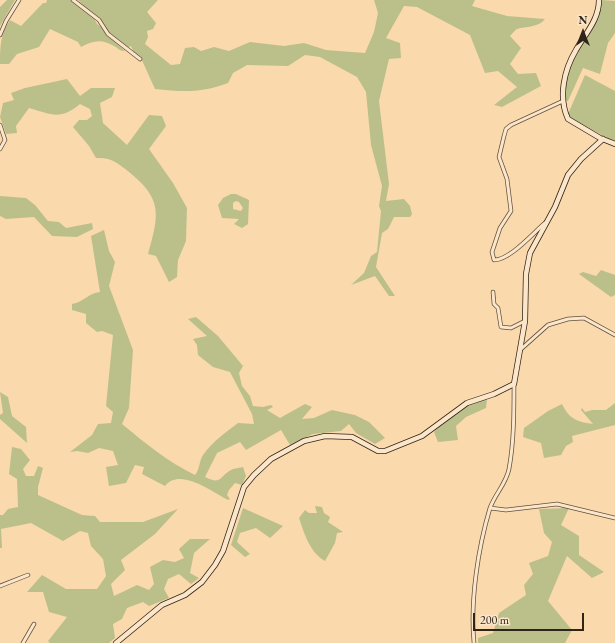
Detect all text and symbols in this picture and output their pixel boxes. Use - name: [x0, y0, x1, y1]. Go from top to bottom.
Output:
- north arrow: [563, 12, 603, 52]
- text: N: [579, 13, 587, 27]
- scale bar: [475, 605, 586, 631]
- text: 200 m: [480, 612, 509, 628]

